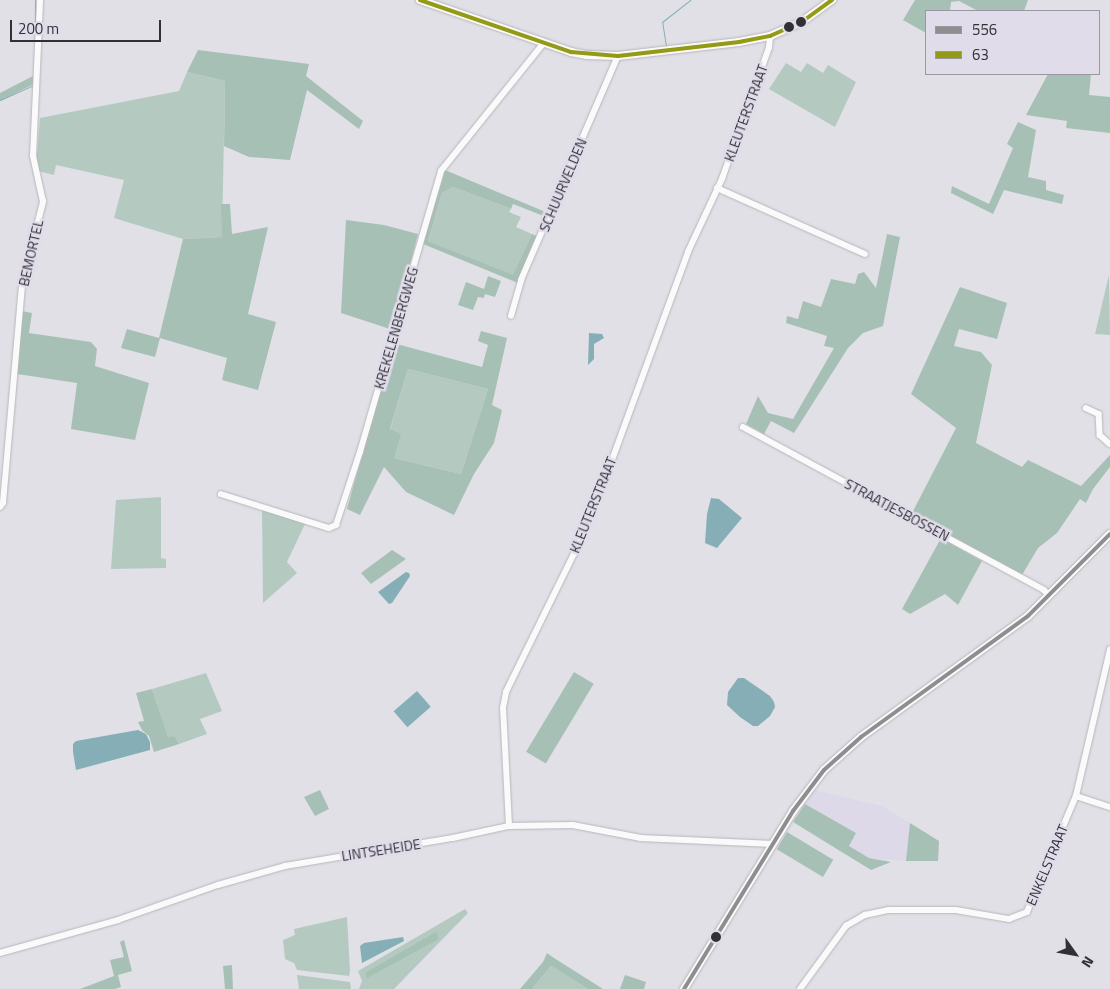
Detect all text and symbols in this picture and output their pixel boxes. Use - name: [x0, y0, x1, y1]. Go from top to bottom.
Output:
- scale bar: [12, 10, 164, 42]
- legend: [925, 10, 1100, 75]
- text: 200 m: [18, 17, 59, 40]
- unlabelled marker: [796, 17, 806, 27]
- text: 556: [972, 18, 997, 41]
- unlabelled marker: [784, 22, 794, 32]
- text: 63: [972, 43, 989, 66]
- street label: KLEUTERSTRAAT: [721, 62, 771, 164]
- street label: SCHUURVELDEN: [536, 136, 590, 234]
- street label: BEMORTEL: [15, 218, 47, 288]
- street label: KREKELENBERGWEG: [371, 265, 421, 391]
- street label: KLEUTERSTRAAT: [566, 455, 620, 555]
- street label: STRAATJESBOSSEN: [842, 475, 952, 545]
- street label: ENKELSTRAAT: [1022, 822, 1072, 908]
- street label: LINTSEHEIDE: [340, 835, 422, 865]
- north arrow: [1050, 929, 1100, 979]
- unlabelled marker: [711, 932, 721, 942]
- text: N: [1077, 953, 1100, 972]

